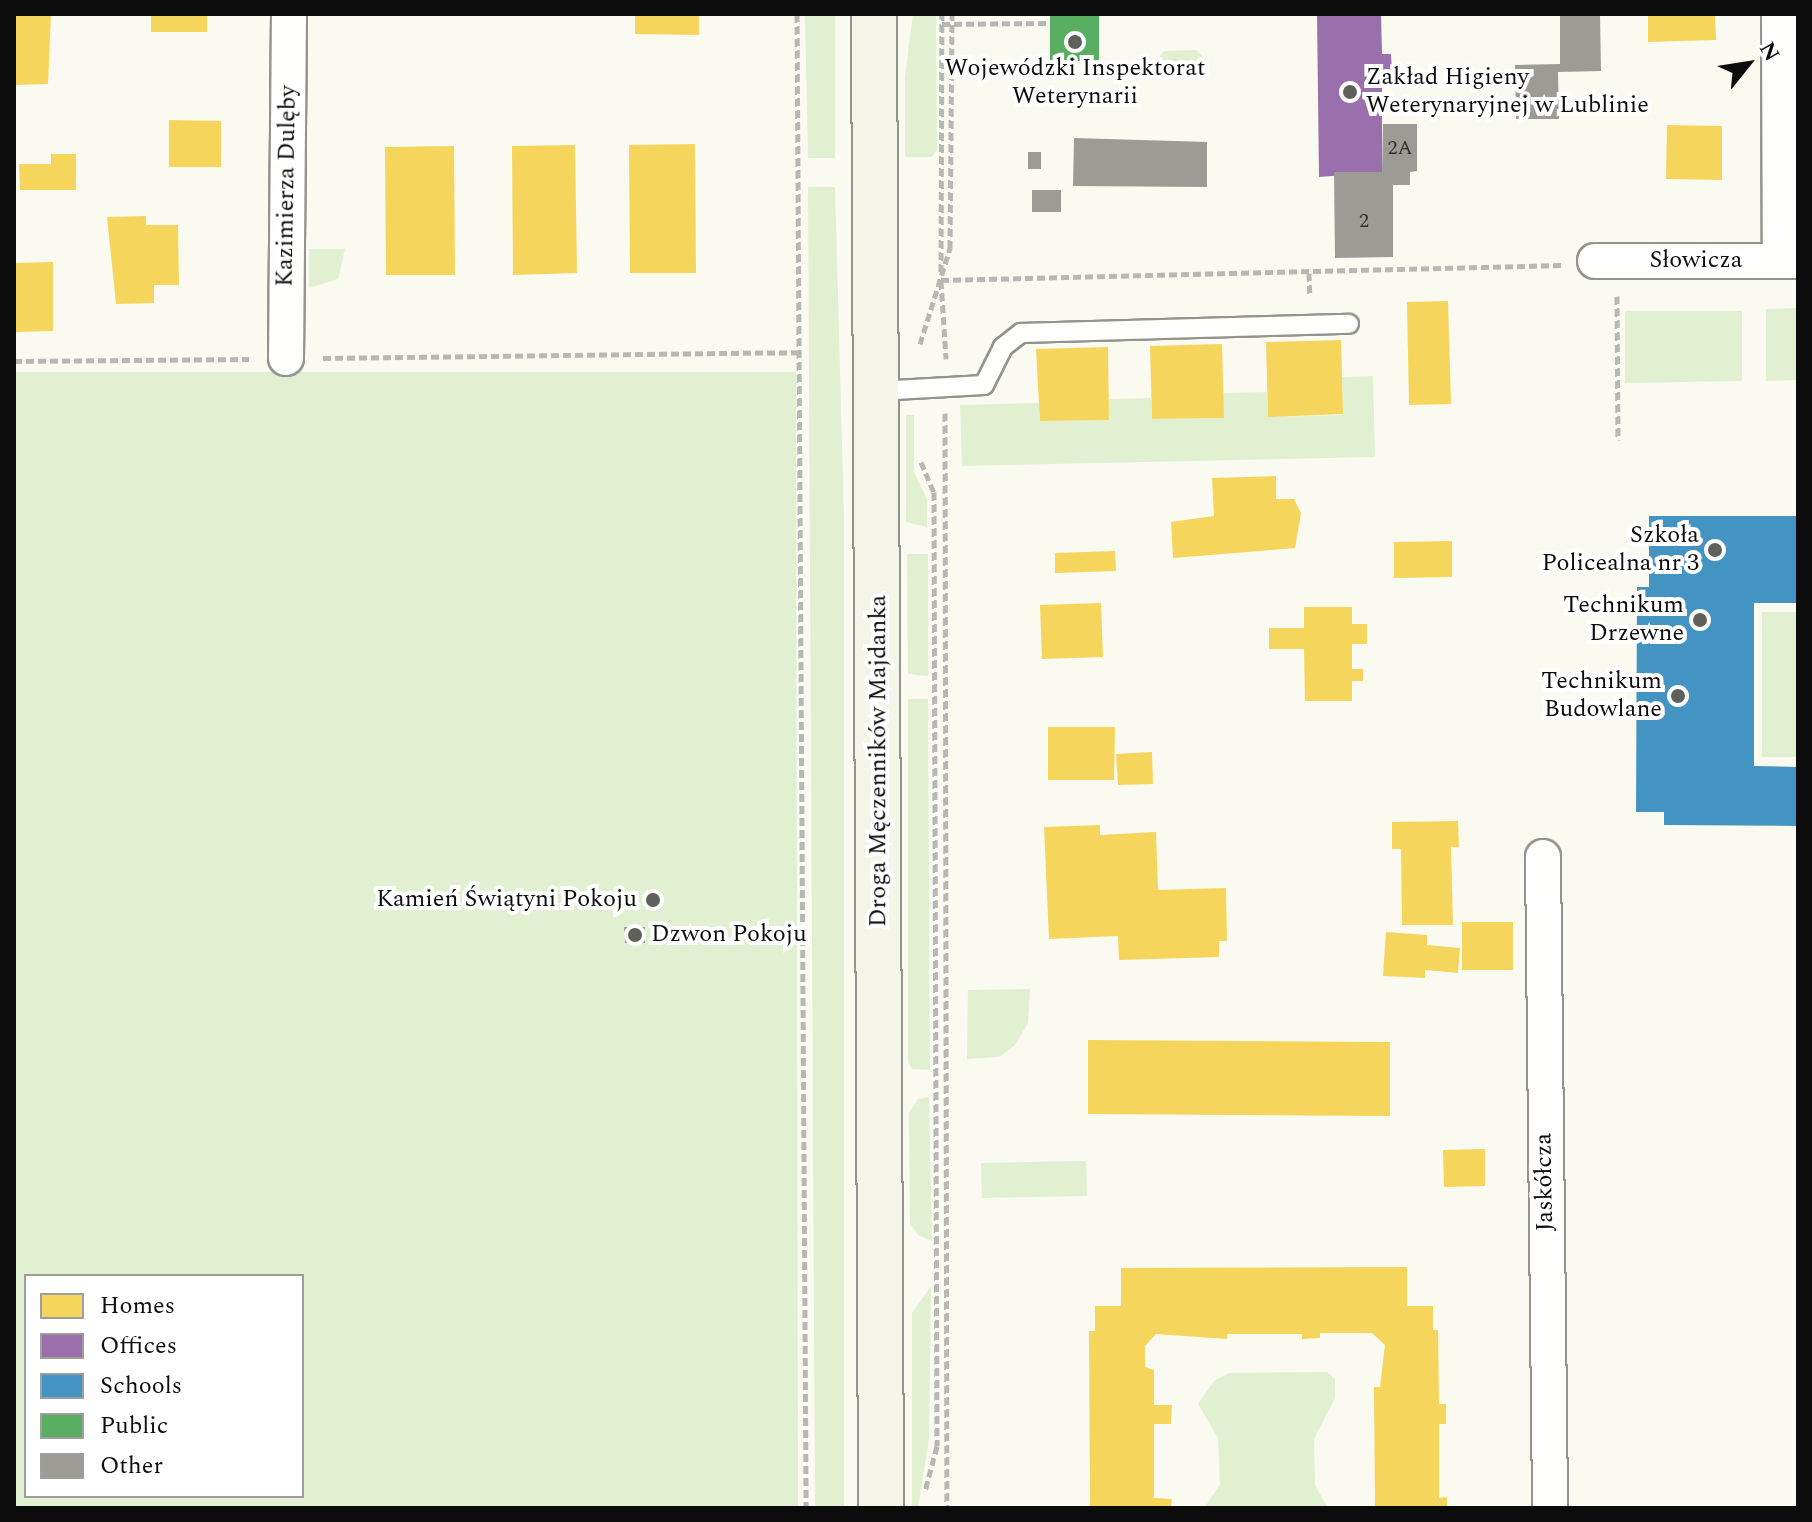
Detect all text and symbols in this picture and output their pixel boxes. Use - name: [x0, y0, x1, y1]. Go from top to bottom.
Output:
- north arrow: [1708, 24, 1788, 104]
- marker: Wojewódzki Inspektorat Weterynarii: [1066, 33, 1084, 51]
- text: N: [1750, 36, 1788, 68]
- place label: Wojewódzki Inspektorat Weterynarii: [945, 55, 1205, 111]
- place label: Zakład Higieny Weterynaryjnej w Lublinie: [1366, 64, 1649, 120]
- marker: Zakład Higieny Weterynaryjnej w Lublinie: [1341, 83, 1359, 101]
- street label: Kazimierza Dulęby: [271, 85, 303, 287]
- house number: 2A: [1388, 136, 1412, 160]
- house number: 2: [1359, 209, 1369, 233]
- street label: Słowicza: [1649, 247, 1743, 275]
- place label: Szkoła Policealna nr 3: [1542, 522, 1699, 578]
- marker: Szkoła Policealna nr 3: [1706, 541, 1724, 559]
- place label: Technikum Drzewne: [1563, 592, 1684, 648]
- street label: Droga Męczenników Majdanka: [865, 595, 893, 927]
- marker: Technikum Drzewne: [1691, 611, 1709, 629]
- place label: Technikum Budowlane: [1541, 668, 1662, 724]
- marker: Technikum Budowlane: [1669, 687, 1687, 705]
- place label: Kamień Świątyni Pokoju: [376, 886, 637, 914]
- marker: Kamień Świątyni Pokoju: [644, 891, 662, 909]
- place label: Dzwon Pokoju: [651, 921, 807, 949]
- marker: Dzwon Pokoju: [626, 926, 644, 944]
- street label: Jaskółcza: [1530, 1133, 1560, 1231]
- legend: [24, 1274, 304, 1498]
- text: Homes: [100, 1288, 175, 1324]
- text: Offices: [100, 1328, 177, 1364]
- text: Schools: [100, 1368, 182, 1404]
- text: Public: [100, 1408, 168, 1444]
- text: Other: [100, 1448, 163, 1484]

